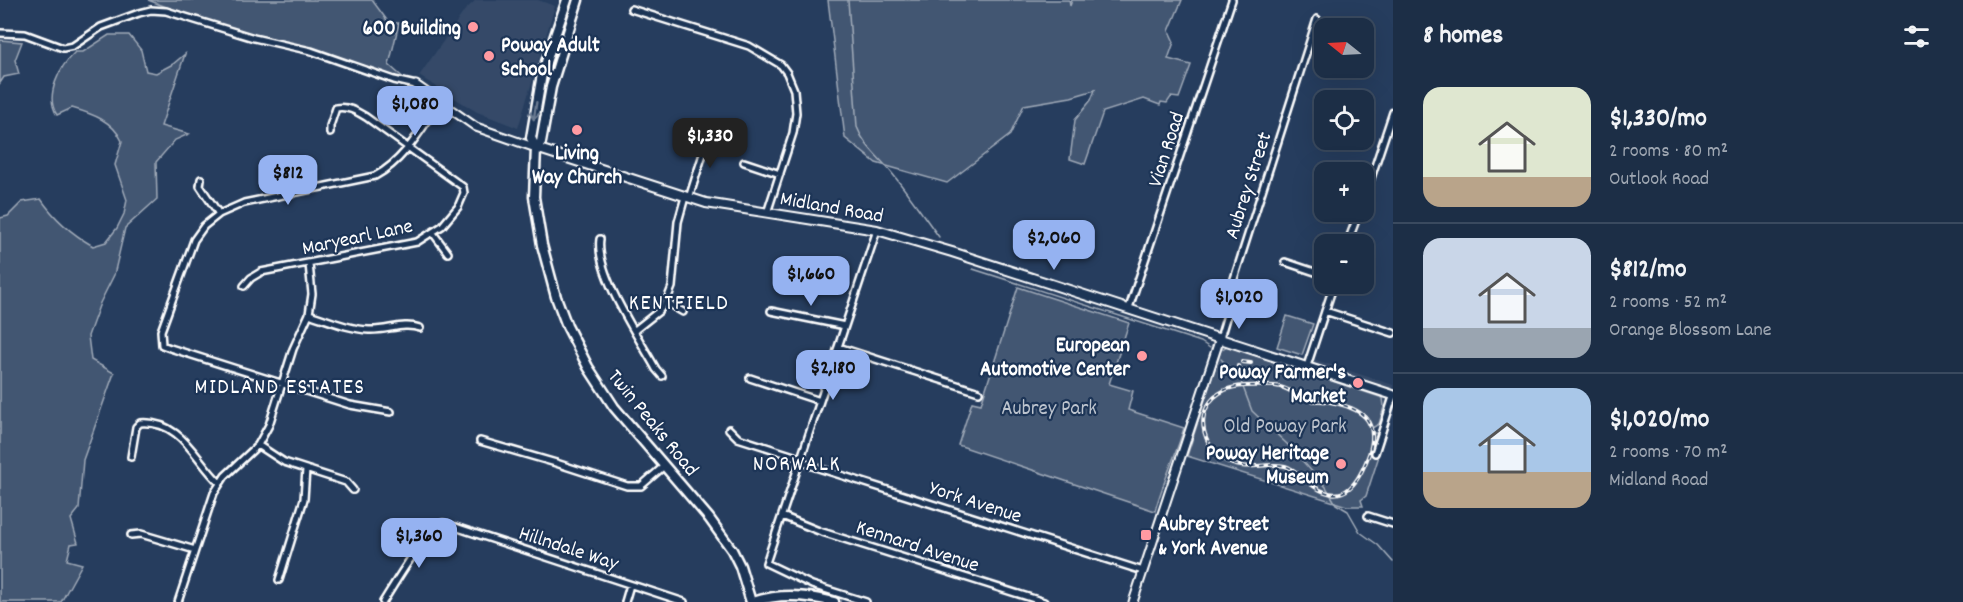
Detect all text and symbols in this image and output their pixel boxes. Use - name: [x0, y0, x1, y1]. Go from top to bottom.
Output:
- place label: 600 Building: [363, 15, 461, 45]
- north arrow: [1314, 18, 1374, 78]
- map controls: [1314, 18, 1374, 294]
- text: 8 homes: [1423, 18, 1503, 55]
- marker: 600 Building: [466, 20, 480, 34]
- icon: filters: [1900, 20, 1933, 53]
- place label: Poway Adult School: [501, 32, 600, 86]
- marker: Poway Adult School: [482, 49, 496, 63]
- pin: $1,080: [366, 86, 464, 137]
- button: locate: [1314, 90, 1374, 150]
- text: $1,080: [391, 91, 439, 119]
- one-way arrow: [529, 101, 540, 121]
- text: $1,330/mo: [1609, 101, 1707, 138]
- street label: Vian Road: [1142, 108, 1194, 191]
- icon: home: [1471, 111, 1543, 183]
- pin: $1,330: [661, 118, 759, 169]
- marker: Living Way Church: [570, 123, 584, 137]
- text: $1,330: [687, 123, 733, 151]
- street label: Aubrey Street: [1218, 128, 1281, 243]
- text: 2 rooms · 80 m²: [1609, 138, 1728, 166]
- place label: Living Way Church: [532, 140, 622, 194]
- pin: $812: [252, 155, 324, 206]
- text: $812: [272, 160, 304, 188]
- button: +: [1314, 162, 1374, 222]
- text: Outlook Road: [1609, 166, 1709, 194]
- street label: Midland Road: [777, 185, 886, 233]
- street label: Maryearl Lane: [299, 213, 416, 265]
- pin: $2,060: [1005, 220, 1103, 271]
- text: $2,060: [1027, 225, 1081, 253]
- button: −: [1314, 234, 1374, 294]
- text: $812/mo: [1609, 252, 1687, 289]
- pin: $1,660: [762, 256, 860, 307]
- text: $1,660: [787, 261, 835, 289]
- icon: home: [1471, 262, 1543, 334]
- pin: $1,020: [1190, 279, 1288, 330]
- text: $1,020: [1215, 284, 1263, 312]
- district label: KENTFIELD: [629, 289, 729, 320]
- text: 2 rooms · 52 m²: [1609, 289, 1727, 317]
- text: Orange Blossom Lane: [1609, 317, 1771, 345]
- place label: European Automotive Center: [980, 332, 1131, 386]
- marker: European Automotive Center: [1135, 349, 1149, 363]
- pin: $2,180: [784, 350, 882, 401]
- text: $2,180: [810, 355, 856, 383]
- place label: Poway Farmer's Market: [1219, 359, 1346, 413]
- street label: Twin Peaks Road: [599, 364, 704, 484]
- district label: MIDLAND ESTATES: [195, 373, 365, 404]
- marker: Poway Farmer's Market: [1351, 376, 1365, 390]
- park label: Aubrey Park: [1001, 395, 1097, 425]
- text: $1,020/mo: [1609, 402, 1709, 439]
- icon: home: [1471, 412, 1543, 484]
- park label: Old Poway Park: [1223, 413, 1347, 443]
- text: 2 rooms · 70 m²: [1609, 439, 1728, 467]
- place label: Poway Heritage Museum: [1206, 440, 1329, 494]
- district label: NORWALK: [753, 450, 841, 481]
- marker: Poway Heritage Museum: [1334, 457, 1348, 471]
- text: Midland Road: [1609, 467, 1709, 495]
- street label: York Avenue: [925, 475, 1025, 533]
- place label: Aubrey Street & York Avenue: [1158, 511, 1269, 565]
- street label: Kennard Avenue: [852, 514, 983, 582]
- pin: $1,360: [370, 518, 468, 569]
- street label: Hillndale Way: [514, 520, 622, 580]
- text: $1,360: [395, 523, 443, 551]
- marker: Aubrey Street & York Avenue: [1139, 528, 1153, 542]

